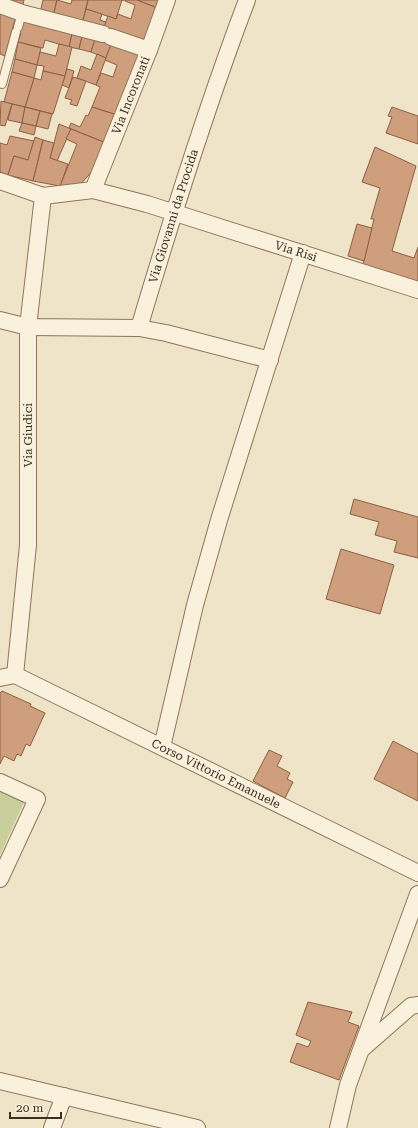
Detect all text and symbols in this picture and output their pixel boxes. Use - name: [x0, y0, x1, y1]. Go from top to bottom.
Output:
- street label: Via Incoronati: [109, 54, 153, 136]
- street label: Via Giovanni da Procida: [146, 147, 201, 285]
- street label: Via Risi: [273, 238, 319, 265]
- street label: Via Giudici: [21, 403, 35, 467]
- street label: Corso Vittorio Emanuele: [149, 736, 283, 812]
- scale bar: [10, 1094, 61, 1120]
- text: 20 m: [16, 1101, 43, 1115]

